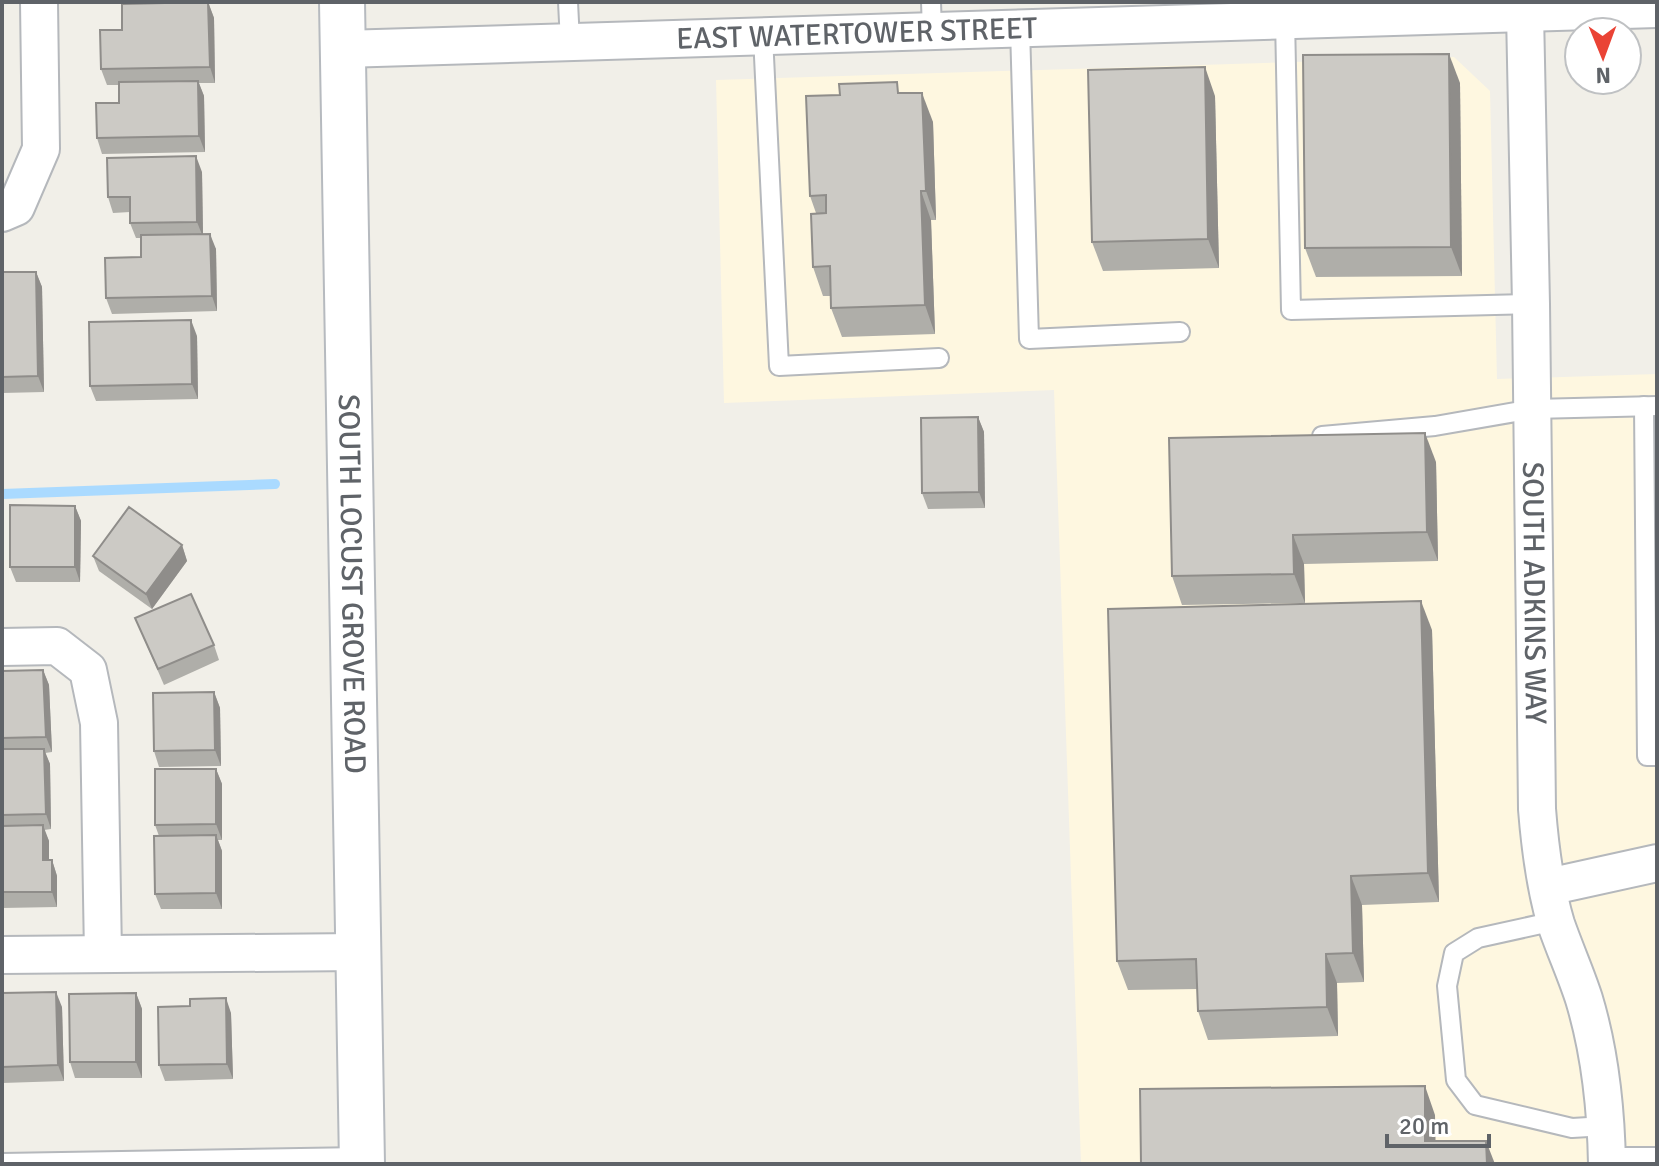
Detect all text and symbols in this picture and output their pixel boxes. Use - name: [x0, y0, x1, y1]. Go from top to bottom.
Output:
- street label: EAST WATERTOWER STREET: [676, 9, 1038, 57]
- north arrow: [1563, 16, 1643, 96]
- text: N: [1595, 62, 1611, 89]
- street label: SOUTH LOCUST GROVE ROAD: [330, 394, 374, 774]
- street label: SOUTH ADKINS WAY: [1514, 461, 1554, 725]
- scale bar: [1387, 1098, 1489, 1148]
- text: 20 m: [1399, 1111, 1449, 1141]

